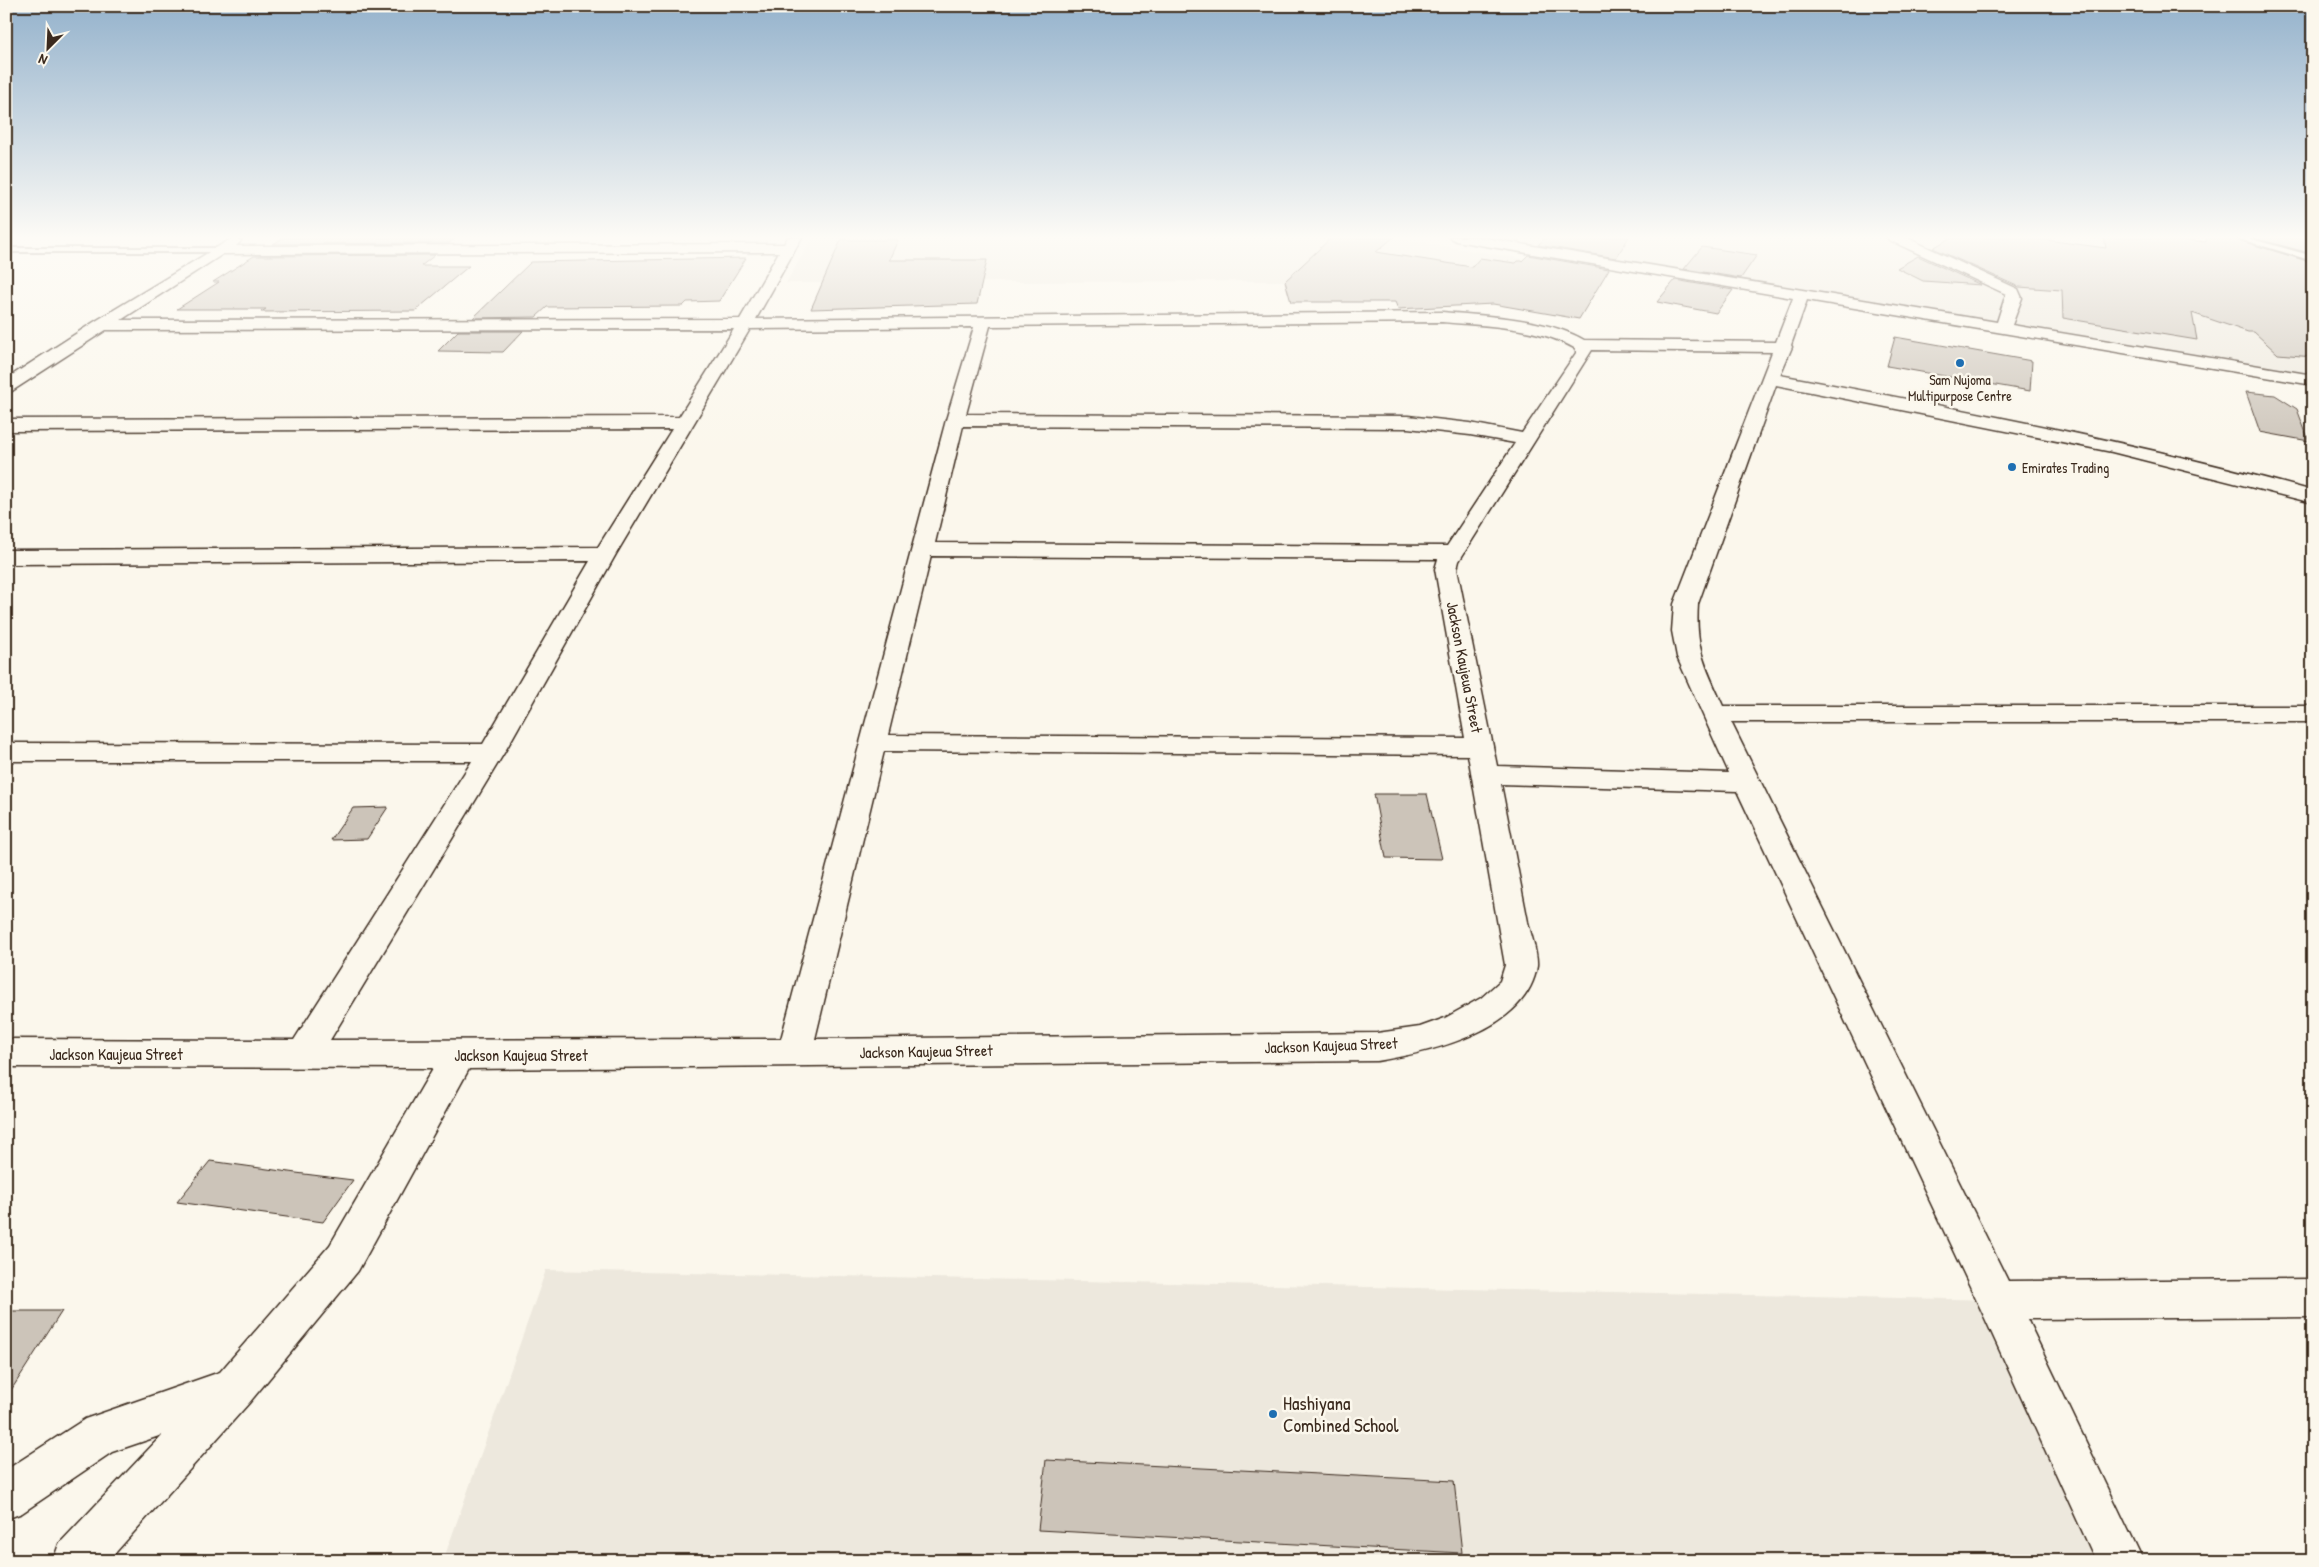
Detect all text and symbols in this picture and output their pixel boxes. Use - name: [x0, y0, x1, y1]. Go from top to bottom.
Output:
- north arrow: [22, 22, 72, 72]
- text: N: [35, 50, 50, 71]
- marker: Sam Nujoma Multipurpose Centre: [1954, 357, 1966, 369]
- place label: Sam Nujoma Multipurpose Centre: [1908, 370, 2012, 406]
- place label: Emirates Trading: [2022, 458, 2109, 478]
- marker: Emirates Trading: [2006, 461, 2018, 473]
- street label: Jackson Kaujeua Street: [1441, 599, 1489, 735]
- street label: Jackson Kaujeua Street: [1264, 1032, 1398, 1058]
- street label: Jackson Kaujeua Street: [859, 1039, 993, 1063]
- street label: Jackson Kaujeua Street: [49, 1043, 183, 1065]
- street label: Jackson Kaujeua Street: [454, 1044, 588, 1066]
- place label: Hashiyana Combined School: [1283, 1390, 1399, 1438]
- marker: Hashiyana Combined School: [1267, 1408, 1279, 1420]

